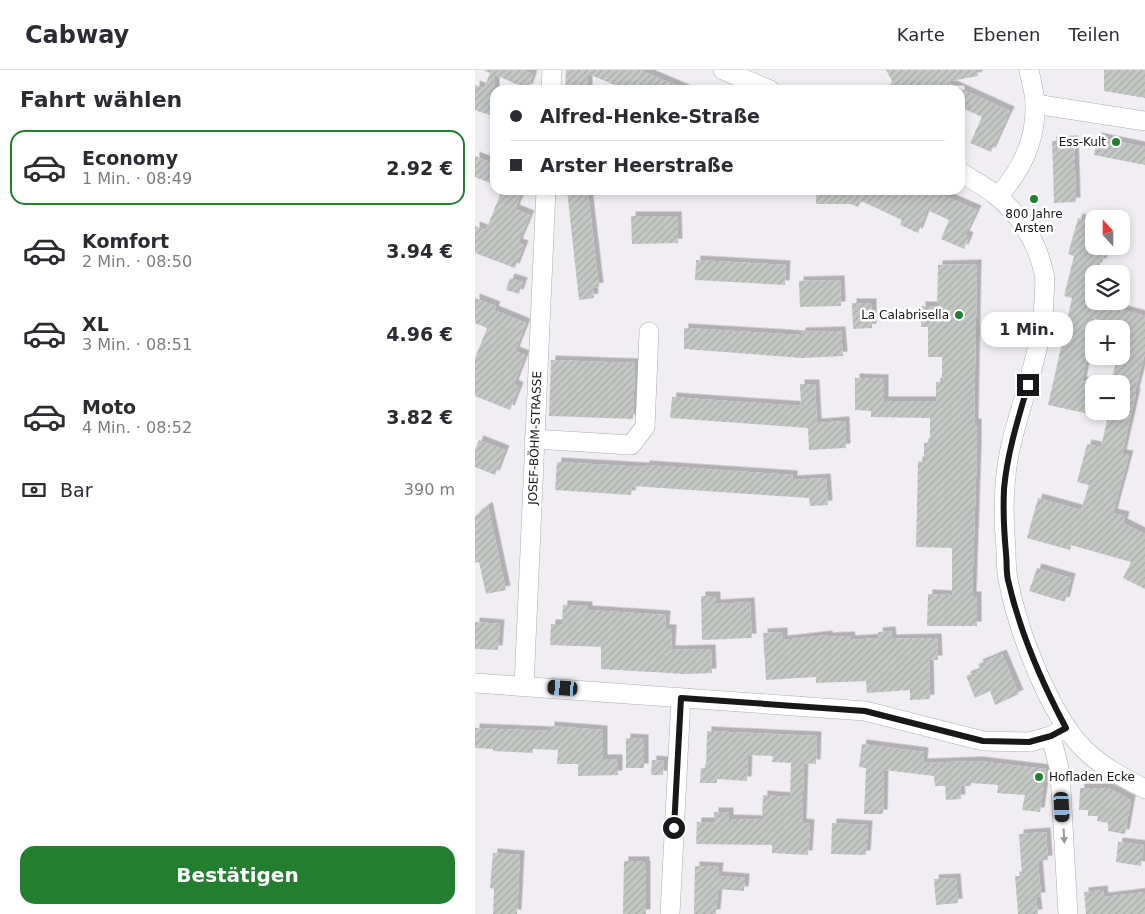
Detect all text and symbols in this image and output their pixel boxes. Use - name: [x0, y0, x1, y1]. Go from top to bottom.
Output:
- text: Cabway: [25, 21, 129, 49]
- text: Karte: [897, 24, 945, 45]
- text: Ebenen: [973, 24, 1041, 45]
- text: Teilen: [1069, 24, 1120, 45]
- text: Fahrt wählen: [20, 87, 182, 112]
- text: Alfred-Henke-Straße: [540, 105, 760, 127]
- place label: Ess-Kult: [1059, 135, 1106, 149]
- marker: Ess-Kult: [1110, 136, 1122, 148]
- icon: car: [22, 145, 67, 190]
- text: Economy: [82, 147, 178, 169]
- text: Arster Heerstraße: [540, 154, 734, 176]
- text: 2.92 €: [386, 157, 453, 179]
- text: 1 Min. · 08:49: [82, 169, 192, 188]
- marker: 800 Jahre Arsten: [1028, 193, 1040, 205]
- place label: 800 Jahre Arsten: [1005, 207, 1063, 235]
- north arrow: [1085, 210, 1130, 255]
- map controls: [1085, 210, 1130, 420]
- icon: car: [22, 228, 67, 273]
- text: Komfort: [82, 230, 169, 252]
- text: 3.94 €: [386, 240, 453, 262]
- text: 2 Min. · 08:50: [82, 252, 192, 271]
- button: layers: [1085, 265, 1130, 310]
- place label: La Calabrisella: [861, 308, 949, 322]
- marker: La Calabrisella: [953, 309, 965, 321]
- icon: car: [22, 311, 67, 356]
- callout: 1 Min.: [982, 312, 1074, 348]
- text: XL: [82, 313, 109, 335]
- text: 1 Min.: [999, 320, 1055, 339]
- button: +: [1085, 320, 1130, 365]
- text: 4.96 €: [386, 323, 453, 345]
- text: 3 Min. · 08:51: [82, 335, 192, 354]
- street label: JOSEF-BÖHM-STRASSE: [524, 371, 544, 506]
- route end: [1017, 374, 1039, 396]
- button: −: [1085, 375, 1130, 420]
- icon: car: [22, 394, 67, 439]
- text: Moto: [82, 396, 136, 418]
- text: 3.82 €: [386, 406, 453, 428]
- text: 4 Min. · 08:52: [82, 418, 192, 437]
- icon: cash: [20, 476, 48, 504]
- text: Bar: [60, 479, 93, 501]
- text: 390 m: [404, 480, 455, 499]
- car: [547, 679, 578, 697]
- place label: Hofladen Ecke: [1049, 770, 1135, 784]
- marker: Hofladen Ecke: [1033, 771, 1045, 783]
- car: [1053, 792, 1070, 822]
- route start: [663, 817, 685, 839]
- one-way arrow: [1060, 828, 1068, 844]
- button: Bestätigen: [20, 846, 455, 904]

